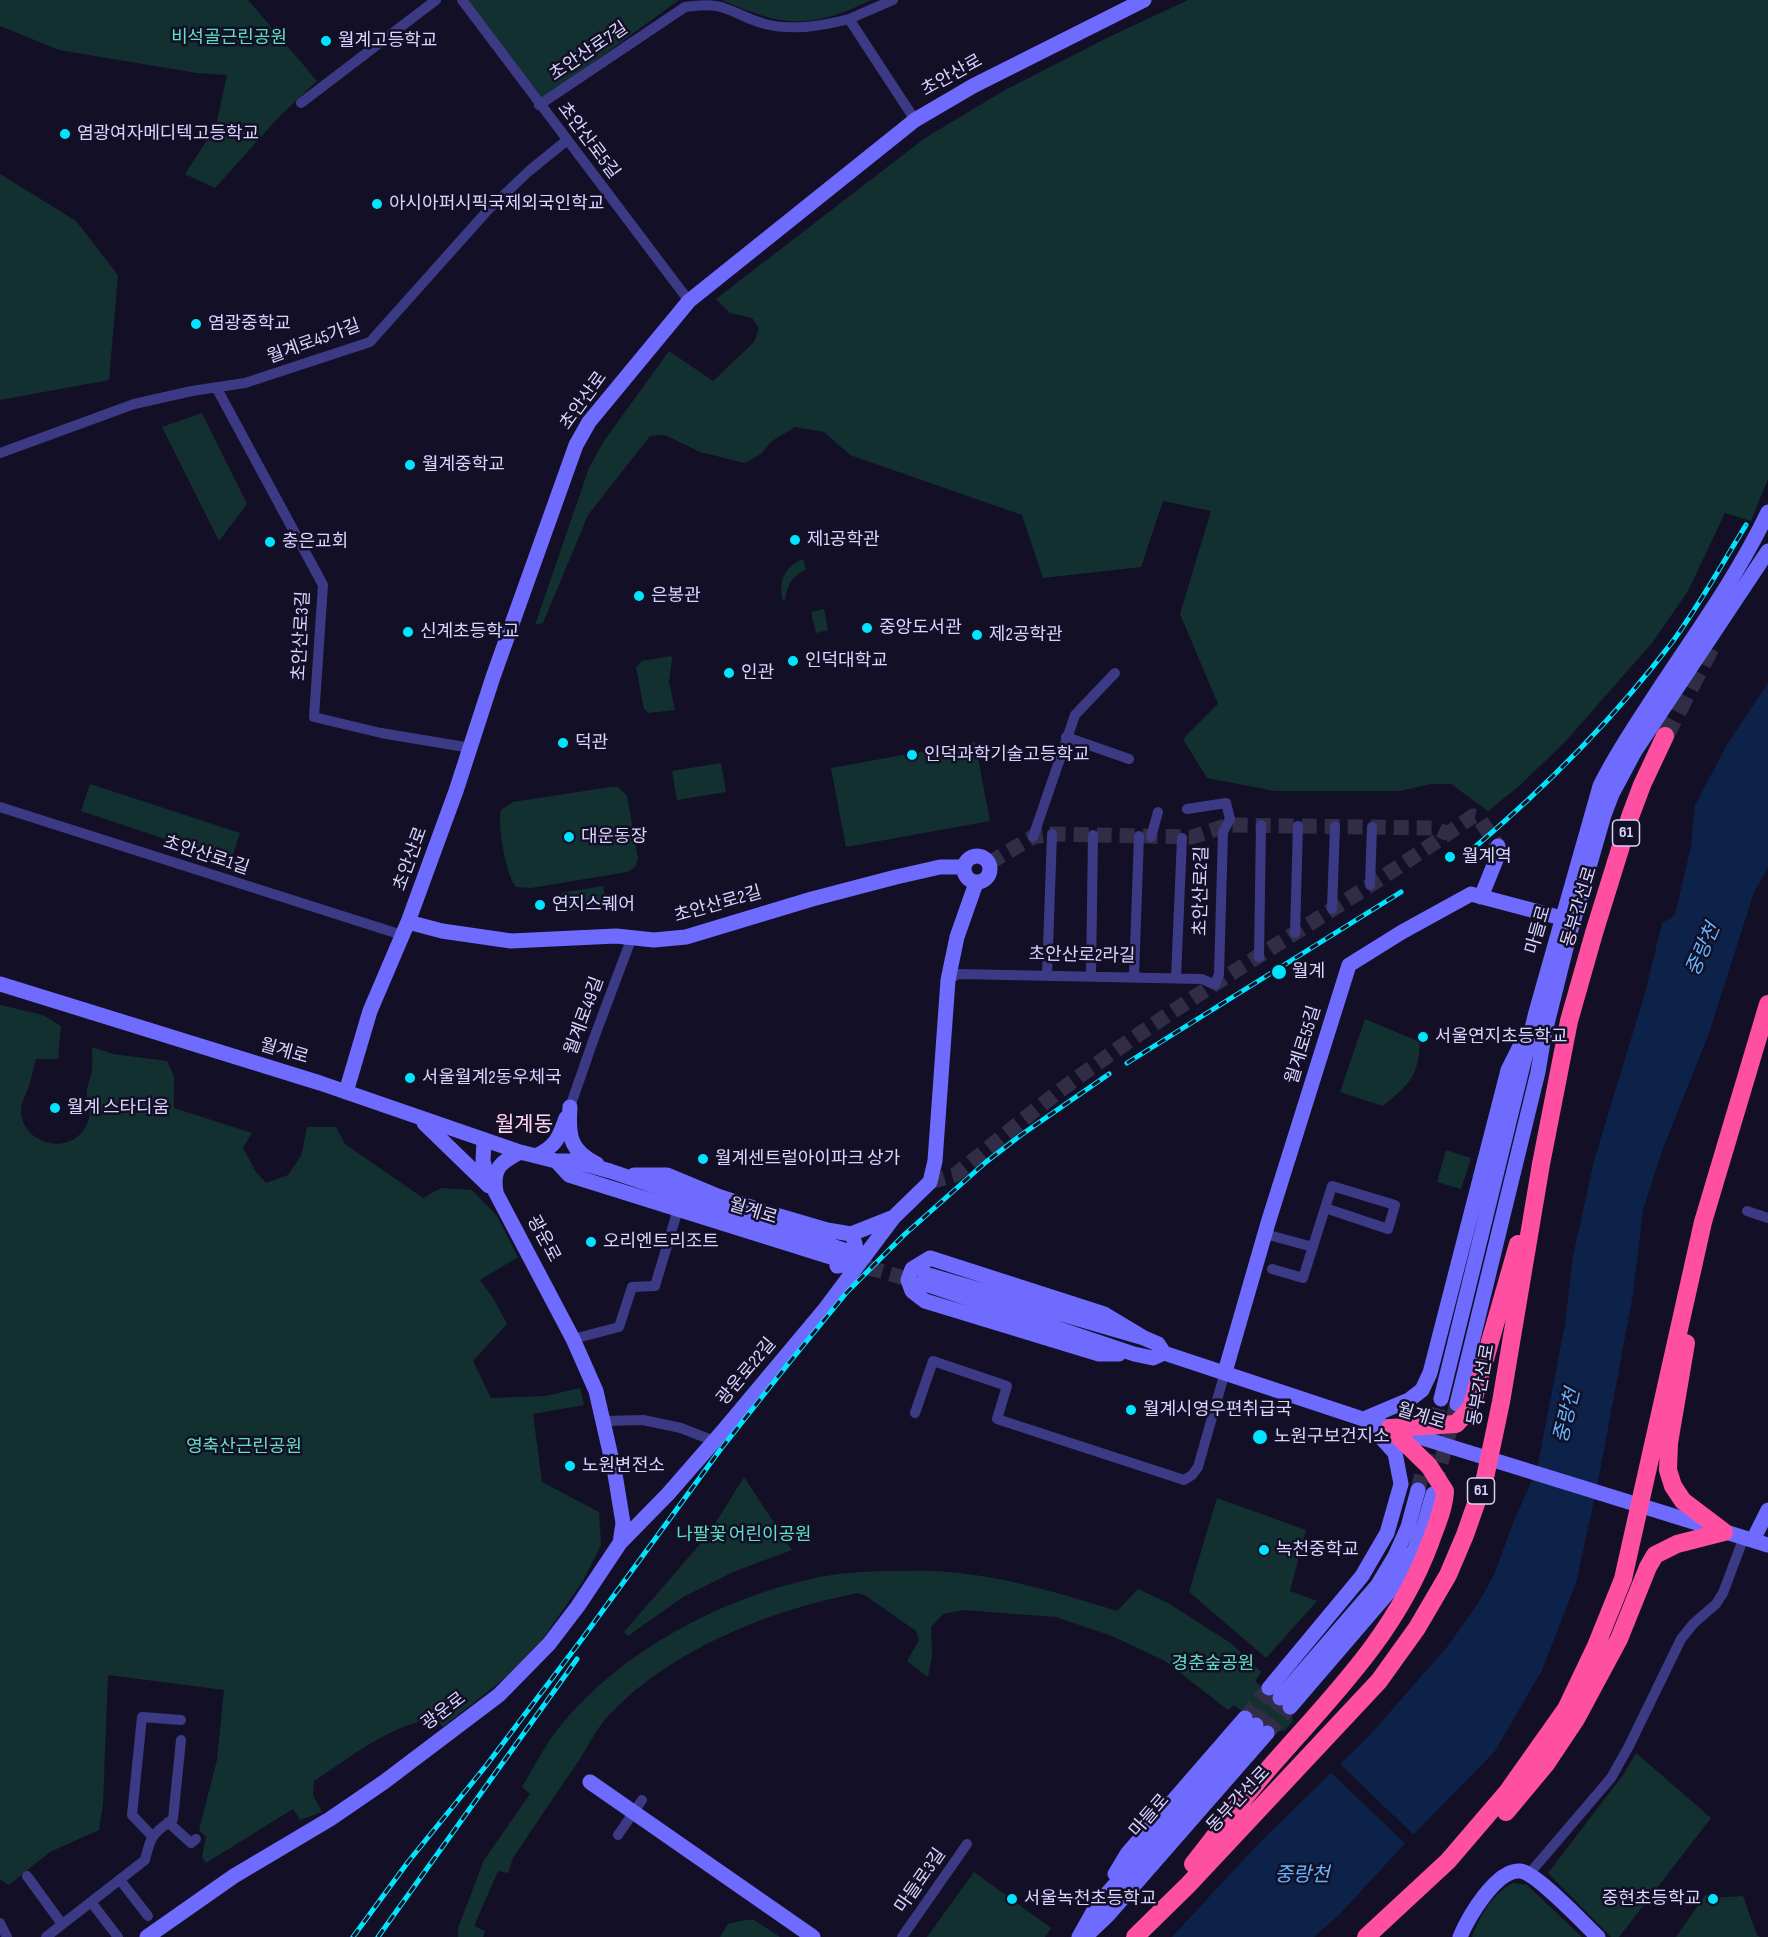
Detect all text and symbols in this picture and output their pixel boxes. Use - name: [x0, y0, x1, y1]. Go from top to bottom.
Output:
- street label: 초안산로7길: [546, 18, 632, 86]
- park label: 비석골근린공원: [171, 27, 287, 49]
- place label: 월계고등학교: [338, 30, 437, 52]
- marker: 월계고등학교: [319, 34, 333, 48]
- street label: 초안산로: [918, 50, 986, 102]
- street label: 초안산로5길: [552, 99, 624, 183]
- place label: 염광여자메디텍고등학교: [77, 123, 259, 145]
- marker: 염광여자메디텍고등학교: [58, 127, 72, 141]
- place label: 아시아퍼시픽국제외국인학교: [389, 193, 604, 215]
- marker: 아시아퍼시픽국제외국인학교: [370, 197, 384, 211]
- place label: 염광중학교: [208, 313, 291, 335]
- street label: 월계로45가길: [264, 315, 364, 369]
- marker: 염광중학교: [189, 317, 203, 331]
- street label: 초안산로: [556, 368, 612, 434]
- place label: 월계중학교: [422, 454, 505, 476]
- marker: 월계중학교: [403, 458, 417, 472]
- place label: 제1공학관: [807, 529, 880, 551]
- place label: 충은교회: [282, 531, 348, 553]
- marker: 제1공학관: [788, 533, 802, 547]
- marker: 충은교회: [263, 535, 277, 549]
- place label: 은봉관: [651, 585, 701, 607]
- marker: 은봉관: [632, 589, 646, 603]
- street label: 초안산로3길: [289, 590, 315, 682]
- place label: 중앙도서관: [879, 617, 962, 639]
- place label: 신계초등학교: [420, 621, 519, 643]
- marker: 중앙도서관: [860, 621, 874, 635]
- place label: 제2공학관: [989, 624, 1063, 646]
- marker: 신계초등학교: [401, 625, 415, 639]
- marker: 제2공학관: [970, 628, 984, 642]
- place label: 인덕대학교: [805, 650, 888, 672]
- marker: 인덕대학교: [786, 654, 800, 668]
- place label: 인관: [741, 662, 774, 684]
- marker: 인관: [722, 666, 736, 680]
- place label: 덕관: [575, 732, 608, 754]
- marker: 덕관: [556, 736, 570, 750]
- place label: 인덕과학기술고등학교: [924, 744, 1090, 766]
- marker: 인덕과학기술고등학교: [905, 748, 919, 762]
- road number: 61: [1612, 820, 1640, 846]
- street label: 초안산로: [390, 824, 432, 894]
- place label: 대운동장: [581, 826, 647, 848]
- marker: 대운동장: [562, 830, 576, 844]
- street label: 초안산로1길: [160, 832, 252, 880]
- street label: 초안산로2길: [1190, 846, 1214, 936]
- place label: 월계역: [1462, 846, 1512, 868]
- marker: 월계역: [1443, 850, 1457, 864]
- street label: 동부간선로: [1558, 864, 1602, 950]
- street label: 초안산로2길: [672, 882, 764, 928]
- place label: 연지스퀘어: [552, 894, 635, 916]
- marker: 연지스퀘어: [533, 898, 547, 912]
- street label: 마들로: [1522, 903, 1556, 957]
- water label: 중랑천: [1682, 920, 1726, 980]
- street label: 초안산로2라길: [1028, 944, 1136, 968]
- place label: 월계: [1292, 961, 1325, 983]
- marker: 월계: [1270, 963, 1288, 981]
- street label: 월계로49길: [561, 974, 609, 1058]
- street label: 월계로55길: [1282, 1003, 1326, 1087]
- place label: 서울연지초등학교: [1435, 1026, 1567, 1048]
- marker: 서울연지초등학교: [1416, 1030, 1430, 1044]
- street label: 월계로: [257, 1035, 311, 1069]
- place label: 서울월계2동우체국: [422, 1067, 562, 1089]
- marker: 서울월계2동우체국: [403, 1071, 417, 1085]
- place label: 월계 스타디움: [67, 1097, 169, 1119]
- marker: 월계 스타디움: [48, 1101, 62, 1115]
- district label: 월계동: [495, 1113, 553, 1139]
- place label: 월계센트럴아이파크 상가: [715, 1148, 900, 1170]
- marker: 월계센트럴아이파크 상가: [696, 1152, 710, 1166]
- street label: 월계로: [726, 1194, 780, 1230]
- street label: 광운로: [522, 1212, 564, 1266]
- place label: 오리엔트리조트: [603, 1231, 719, 1253]
- marker: 오리엔트리조트: [584, 1235, 598, 1249]
- street label: 광운로22길: [713, 1334, 781, 1410]
- street label: 동부간선로: [1464, 1342, 1500, 1428]
- water label: 중랑천: [1550, 1386, 1586, 1446]
- place label: 월계시영우편취급국: [1143, 1399, 1292, 1421]
- street label: 월계로: [1394, 1399, 1448, 1435]
- marker: 월계시영우편취급국: [1124, 1403, 1138, 1417]
- place label: 노원구보건지소: [1274, 1426, 1390, 1448]
- marker: 노원구보건지소: [1251, 1428, 1269, 1446]
- park label: 영축산근린공원: [186, 1436, 302, 1458]
- place label: 노원변전소: [582, 1455, 665, 1477]
- marker: 노원변전소: [563, 1459, 577, 1473]
- road number: 61: [1468, 1478, 1494, 1504]
- park label: 나팔꽃 어린이공원: [676, 1524, 812, 1546]
- place label: 녹천중학교: [1276, 1539, 1359, 1561]
- marker: 녹천중학교: [1257, 1543, 1271, 1557]
- park label: 경춘숲공원: [1172, 1653, 1254, 1675]
- street label: 광운로: [418, 1688, 470, 1736]
- street label: 동부간선로: [1203, 1762, 1275, 1838]
- street label: 마들로: [1126, 1790, 1174, 1842]
- street label: 마들로3길: [891, 1845, 951, 1917]
- water label: 중랑천: [1274, 1864, 1330, 1888]
- place label: 서울녹천초등학교: [1024, 1888, 1156, 1910]
- place label: 중현초등학교: [1602, 1888, 1701, 1910]
- marker: 서울녹천초등학교: [1005, 1892, 1019, 1906]
- marker: 중현초등학교: [1706, 1892, 1720, 1906]

